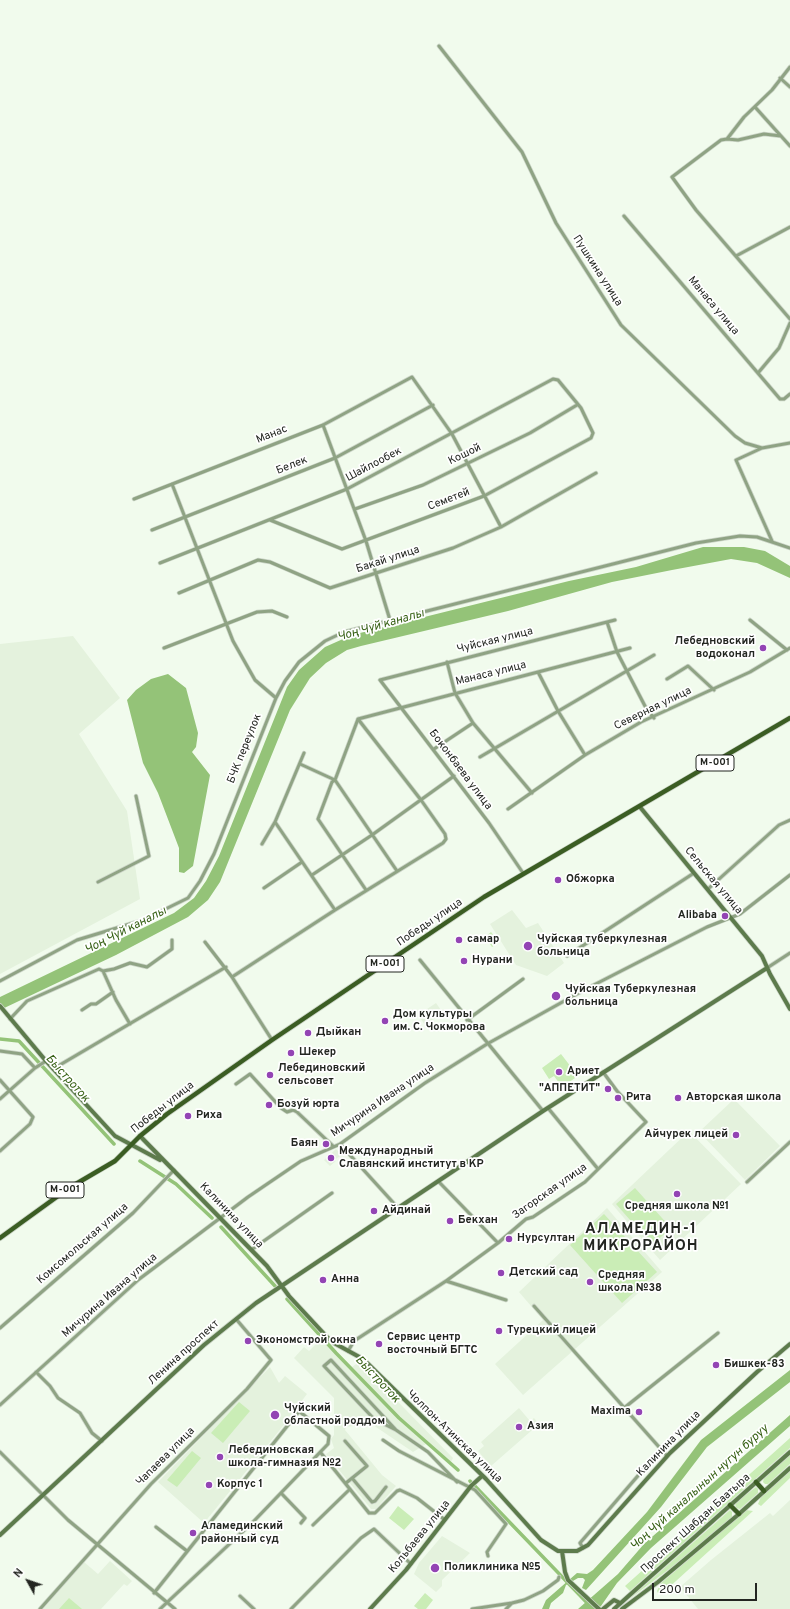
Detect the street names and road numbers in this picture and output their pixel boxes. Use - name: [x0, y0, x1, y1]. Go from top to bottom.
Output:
- street label: Пушкина улица: [569, 233, 625, 309]
- street label: Манаса улица: [685, 274, 741, 338]
- street label: Манас: [255, 423, 289, 447]
- street label: Кошой: [446, 441, 484, 469]
- street label: Шайлообек: [344, 445, 404, 485]
- street label: Белек: [275, 454, 309, 478]
- street label: Семетей: [426, 486, 472, 514]
- street label: Бакай улица: [355, 544, 421, 576]
- street label: Чуйская улица: [456, 625, 534, 657]
- street label: Манаса улица: [454, 659, 528, 689]
- street label: Северная улица: [612, 685, 694, 733]
- street label: БЧК переулок: [225, 712, 265, 786]
- street label: Боконбаева улица: [426, 727, 494, 813]
- road number: М-001: [696, 755, 734, 771]
- street label: Сельская улица: [681, 845, 745, 917]
- street label: Победы улица: [395, 896, 465, 950]
- road number: М-001: [366, 956, 404, 972]
- street label: Мичурина Ивана улица: [329, 1062, 437, 1140]
- street label: Победы улица: [129, 1079, 197, 1137]
- street label: Загорская улица: [510, 1161, 590, 1223]
- street label: Калинина улица: [196, 1180, 266, 1252]
- road number: М-001: [46, 1182, 84, 1198]
- street label: Комсомольская улица: [35, 1201, 131, 1287]
- street label: Мичурина Ивана улица: [60, 1251, 160, 1341]
- street label: Ленина проспект: [146, 1318, 222, 1388]
- street label: Чолпон-Атинская улица: [404, 1388, 504, 1486]
- street label: Калинина улица: [634, 1408, 704, 1480]
- street label: Чапаева улица: [134, 1425, 198, 1489]
- street label: Проспект Шабдан Баатыра: [639, 1471, 753, 1577]
- street label: Кольбаева улица: [387, 1498, 453, 1576]

